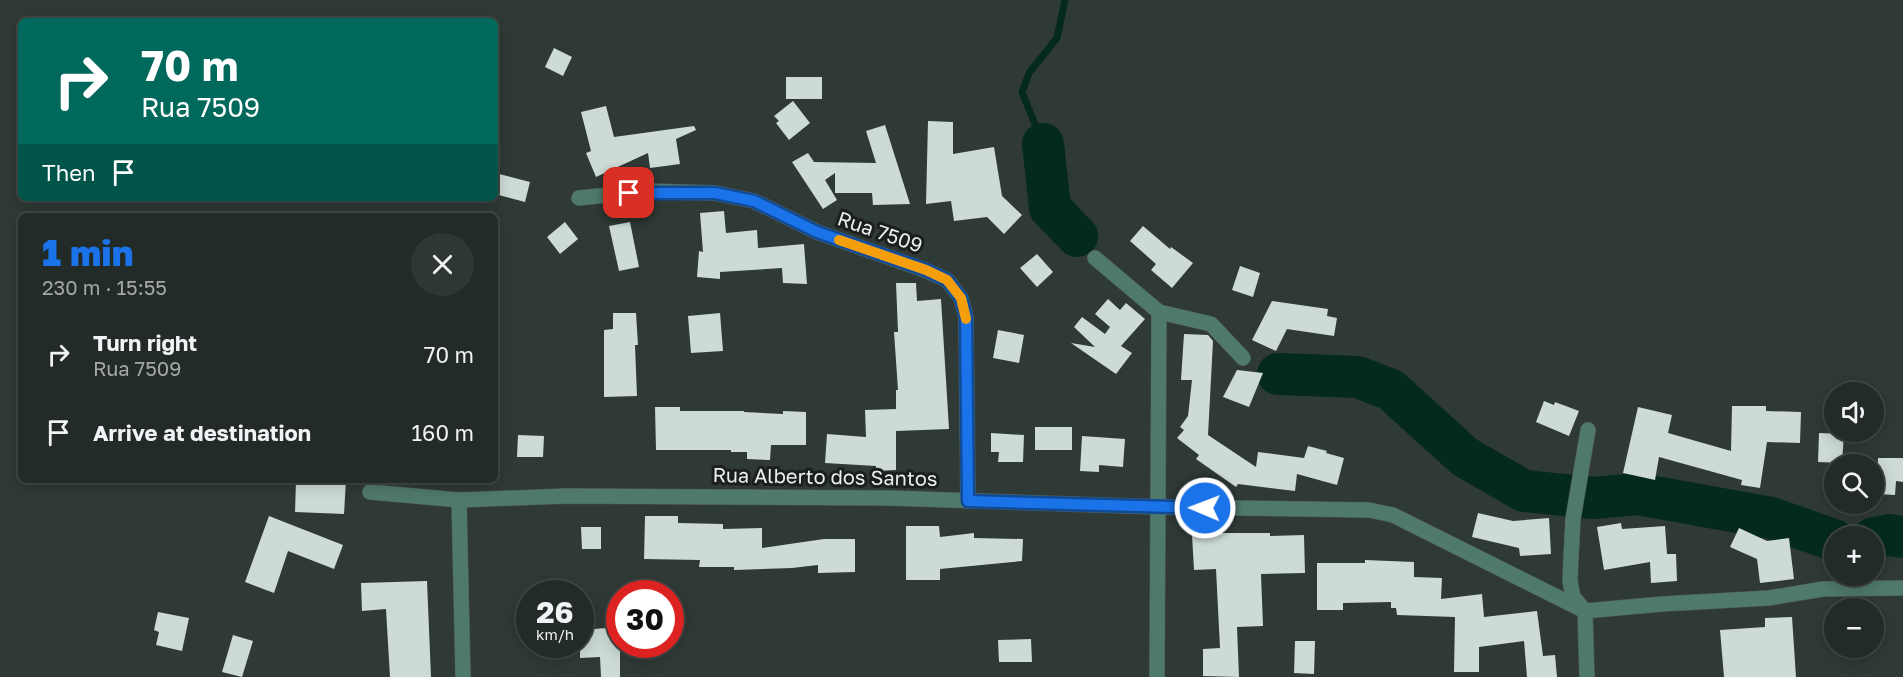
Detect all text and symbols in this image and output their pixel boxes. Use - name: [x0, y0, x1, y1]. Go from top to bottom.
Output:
- text: 70 m: [141, 40, 238, 90]
- icon: right: [42, 42, 120, 120]
- text: Rua 7509: [141, 91, 260, 123]
- icon: arrive: [107, 156, 140, 189]
- text: Then: [42, 159, 95, 186]
- pin: [603, 167, 654, 218]
- icon: arrive: [612, 176, 645, 209]
- street label: Rua 7509: [835, 205, 926, 257]
- text: 1 min: [42, 231, 133, 274]
- button: close: [411, 233, 474, 296]
- text: 230 m · 15:55: [42, 275, 167, 299]
- text: Turn right: [93, 329, 197, 356]
- icon: right: [42, 338, 75, 371]
- text: 70 m: [424, 341, 474, 368]
- text: Rua 7509: [93, 356, 181, 380]
- map controls: [1824, 382, 1884, 658]
- button: sound: [1824, 382, 1884, 442]
- icon: arrive: [42, 416, 75, 449]
- text: Arrive at destination: [93, 419, 311, 446]
- text: 160 m: [411, 419, 474, 446]
- button: search: [1824, 454, 1884, 514]
- street label: Rua Alberto dos Santos: [712, 462, 938, 490]
- position arrow: [1173, 476, 1237, 540]
- button: +: [1824, 526, 1884, 586]
- speed limit sign: 30: [606, 580, 684, 658]
- text: 26: [536, 594, 574, 630]
- button: −: [1824, 598, 1884, 658]
- text: km/h: [536, 625, 574, 643]

